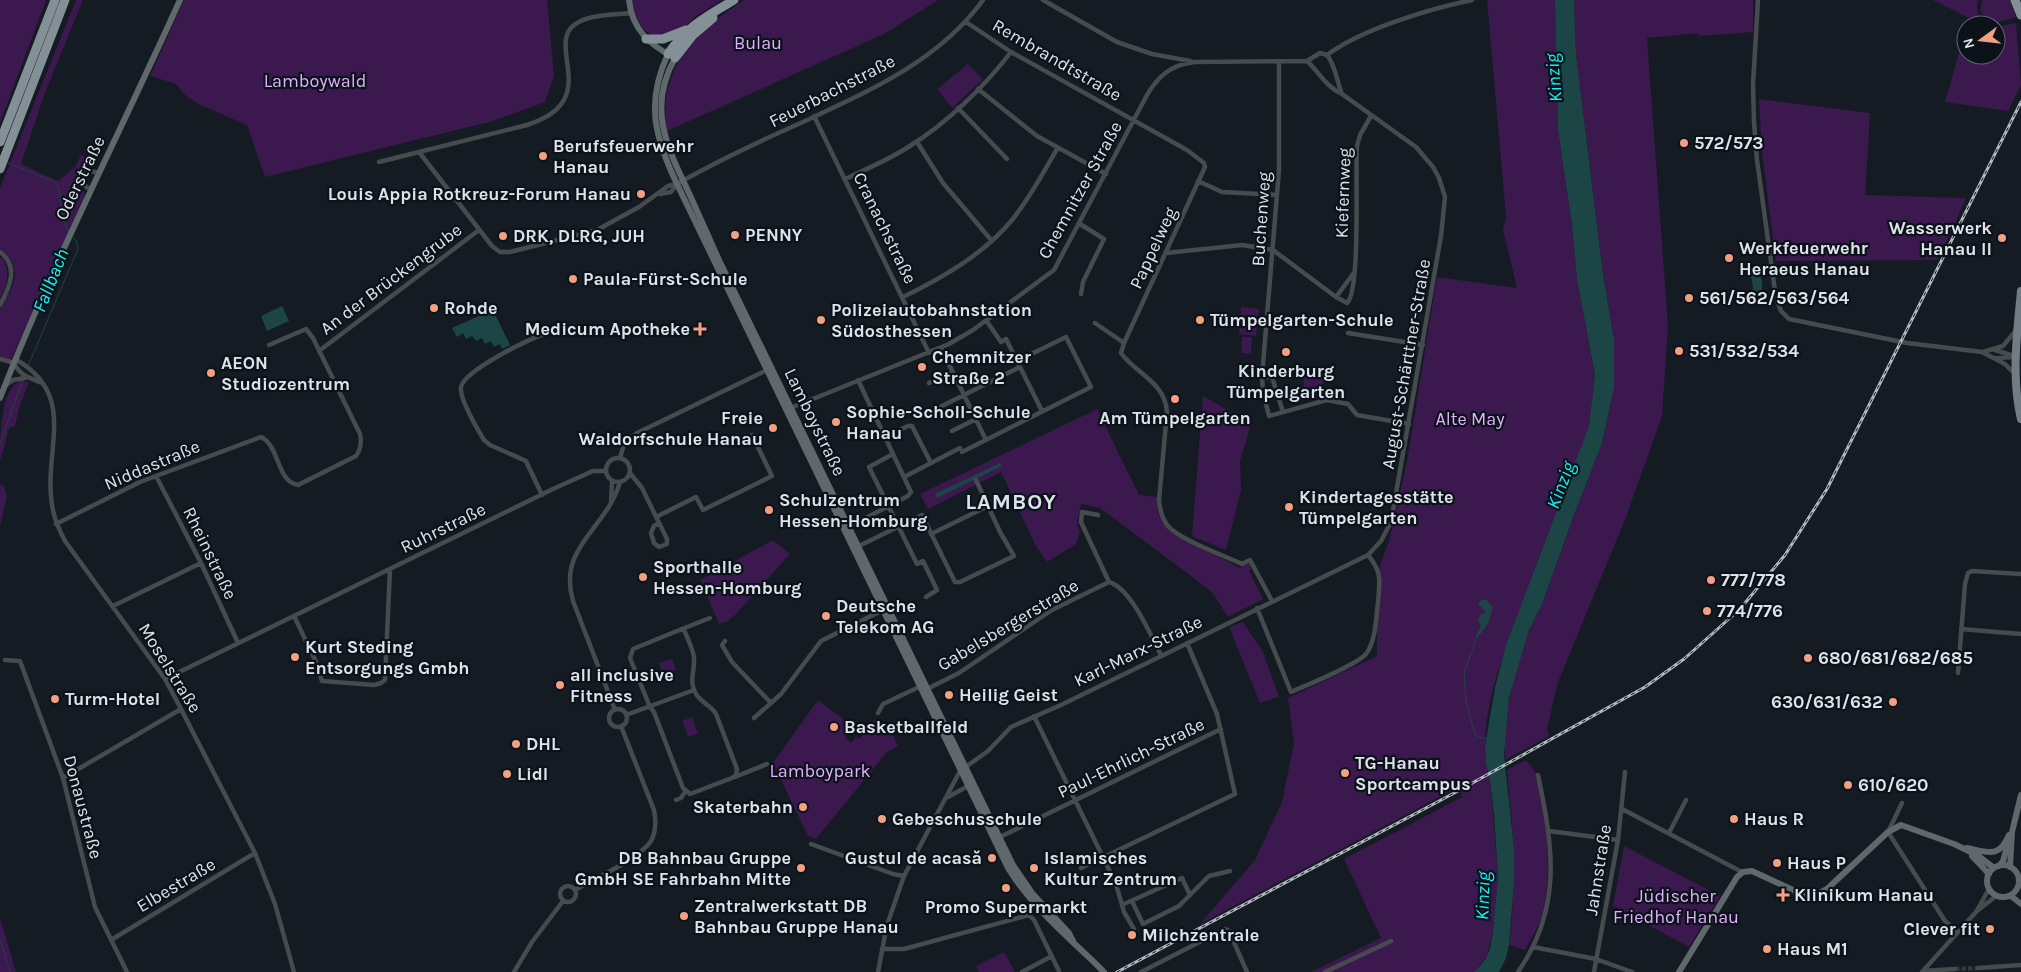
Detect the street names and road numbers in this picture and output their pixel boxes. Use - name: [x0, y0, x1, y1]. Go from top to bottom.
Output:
- street label: Rembrandtstraße: [989, 14, 1125, 106]
- street label: Feuerbachstraße: [765, 50, 899, 132]
- street label: Chemnitzer Straße: [1033, 117, 1127, 263]
- street label: Oderstraße: [50, 132, 110, 224]
- street label: Kiefernweg: [1330, 147, 1356, 239]
- street label: Cranachstraße: [849, 169, 921, 287]
- street label: Buchenweg: [1247, 171, 1275, 267]
- street label: Pappelweg: [1125, 204, 1181, 292]
- street label: An der Brückengrube: [316, 219, 466, 339]
- street label: August-Schärttner-Straße: [1377, 257, 1435, 471]
- street label: Lamboystraße: [779, 365, 851, 479]
- street label: Niddastraße: [101, 435, 203, 495]
- street label: Ruhrstraße: [397, 498, 489, 558]
- street label: Rheinstraße: [178, 503, 242, 603]
- street label: Gabelsbergerstraße: [933, 574, 1083, 676]
- street label: Karl-Marx-Straße: [1070, 610, 1206, 692]
- street label: Moselstraße: [134, 619, 206, 717]
- street label: Paul-Ehrlich-Straße: [1054, 713, 1208, 803]
- street label: Donaustraße: [59, 753, 107, 861]
- street label: Jahnstraße: [1580, 823, 1616, 917]
- street label: Elbestraße: [133, 853, 219, 917]

